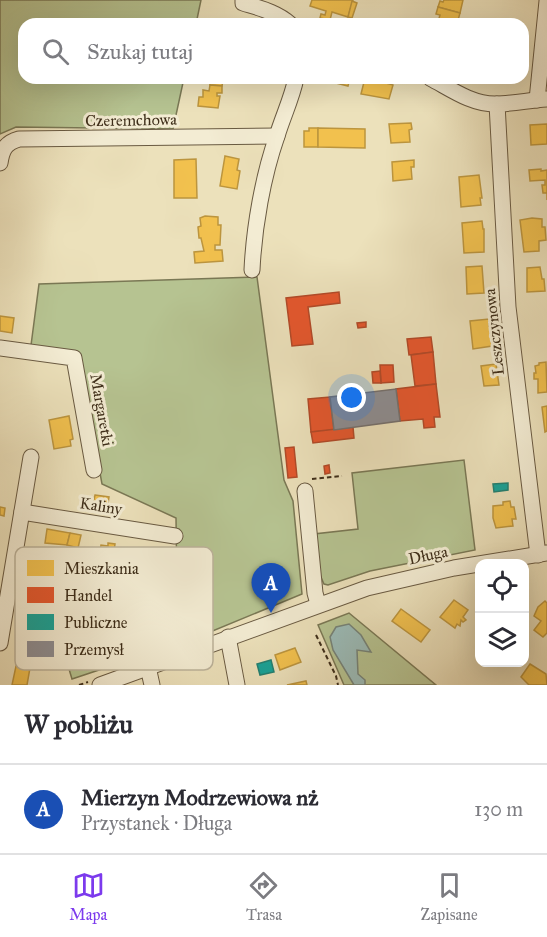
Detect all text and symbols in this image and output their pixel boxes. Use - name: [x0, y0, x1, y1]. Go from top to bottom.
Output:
- search box: [18, 18, 529, 84]
- icon: search: [39, 35, 72, 68]
- text: Szukaj tutaj: [87, 38, 193, 65]
- street label: Czeremchowa: [85, 110, 177, 130]
- street label: Leszczynowa: [480, 287, 508, 376]
- street label: Margaretki: [85, 372, 118, 449]
- your location: [337, 383, 366, 412]
- street label: Kaliny: [78, 493, 124, 519]
- street label: Długa: [407, 542, 450, 569]
- legend: [15, 547, 213, 670]
- text: Mieszkania: [64, 559, 139, 578]
- map controls: [475, 559, 529, 667]
- button: locate: [475, 559, 529, 613]
- pin: A: [252, 564, 290, 613]
- text: Handel: [64, 586, 113, 605]
- text: Publiczne: [64, 613, 128, 632]
- button: layers: [475, 613, 529, 667]
- text: Przemysł: [64, 640, 125, 659]
- text: W pobliżu: [24, 708, 133, 740]
- text: Mierzyn Modrzewiowa nż: [81, 784, 318, 811]
- text: A: [37, 797, 50, 821]
- text: 130 m: [474, 797, 523, 821]
- text: Przystanek · Długa: [81, 811, 232, 835]
- tab: Mapa: [69, 869, 107, 924]
- tab: Trasa: [246, 869, 282, 924]
- tab: Zapisane: [421, 869, 478, 924]

